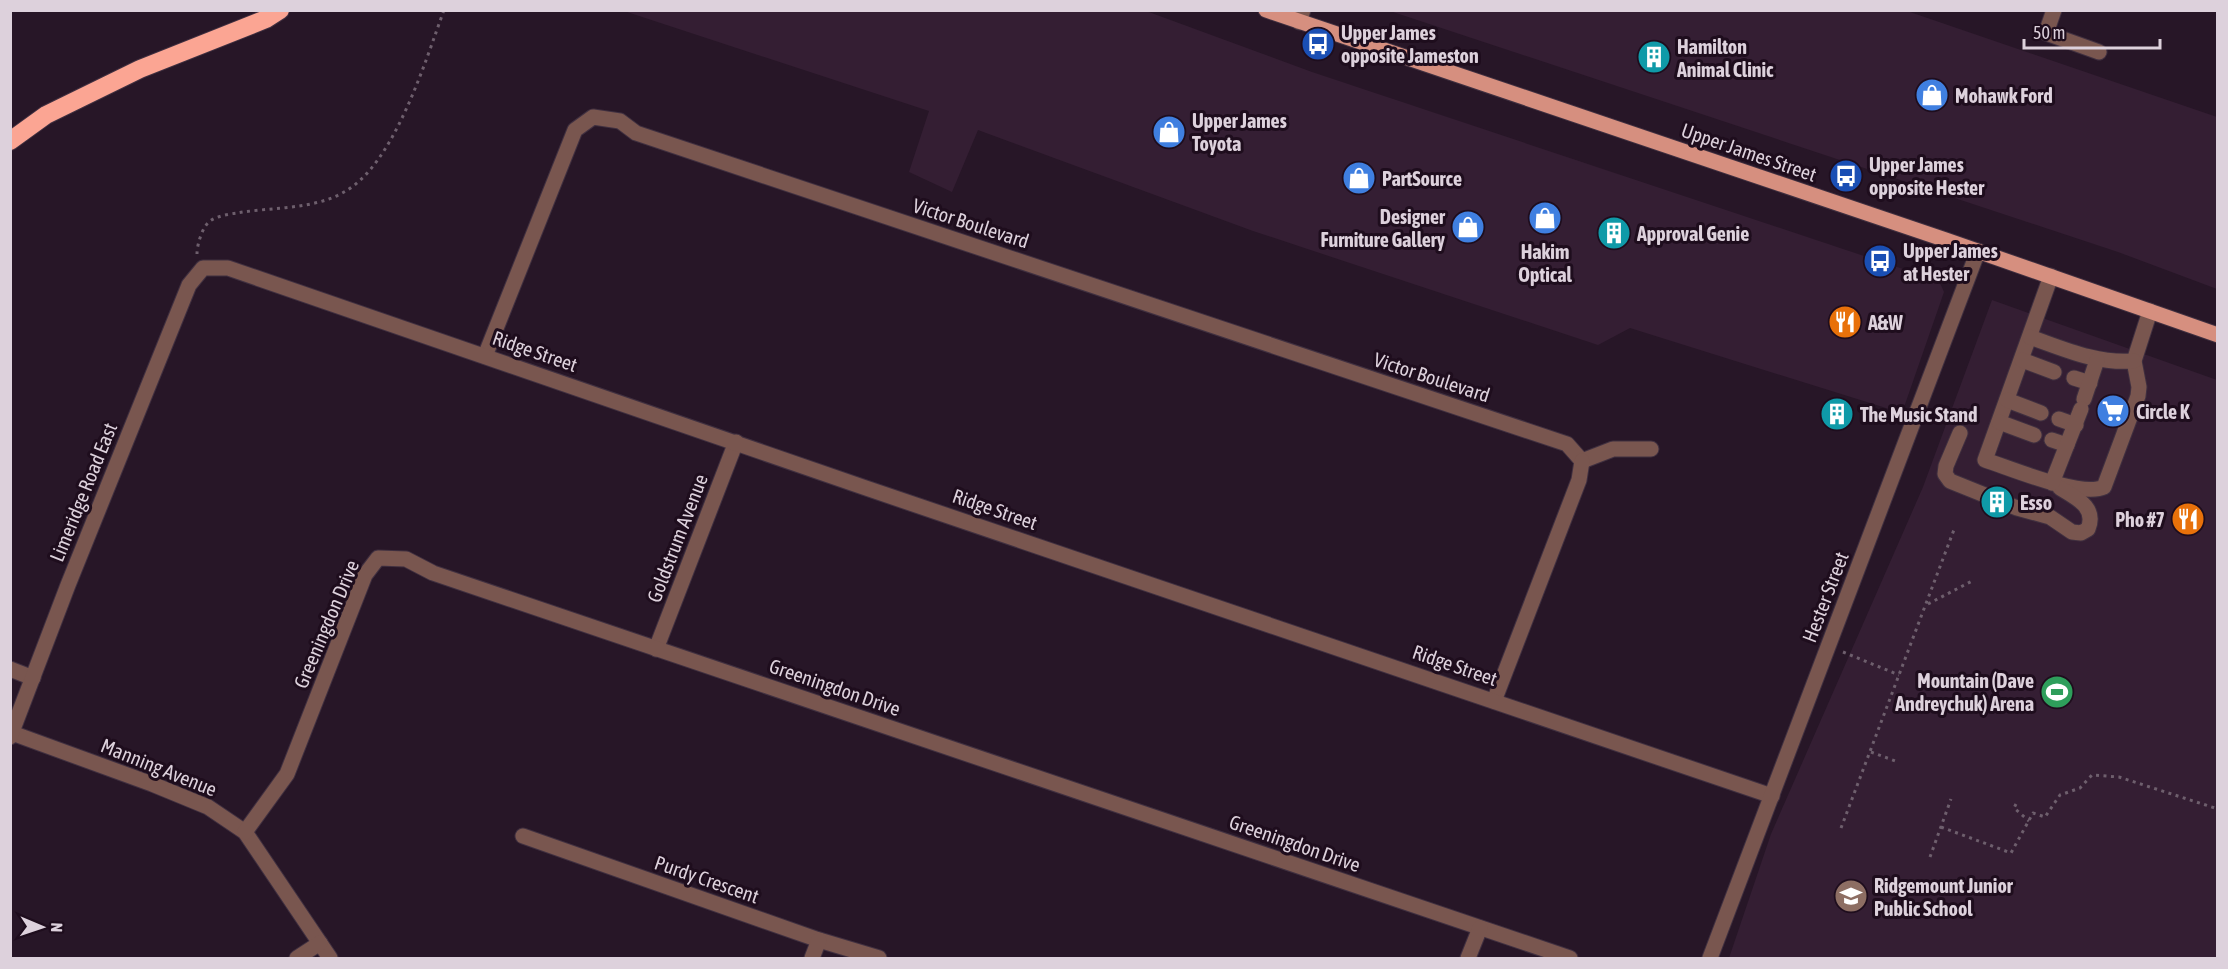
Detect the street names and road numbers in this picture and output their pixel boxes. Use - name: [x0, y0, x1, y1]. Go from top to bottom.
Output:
- street label: Upper James Street: [1678, 118, 1820, 186]
- street label: Victor Boulevard: [910, 193, 1032, 253]
- street label: Ridge Street: [490, 326, 581, 376]
- street label: Victor Boulevard: [1371, 347, 1493, 407]
- street label: Limeridge Road East: [45, 419, 121, 565]
- street label: Goldstrum Avenue: [642, 471, 712, 605]
- street label: Ridge Street: [950, 484, 1041, 534]
- street label: Hester Street: [1797, 548, 1853, 645]
- street label: Greeningdon Drive: [289, 556, 363, 692]
- street label: Ridge Street: [1410, 640, 1501, 690]
- street label: Greeningdon Drive: [767, 654, 903, 720]
- street label: Manning Avenue: [98, 733, 220, 801]
- street label: Greeningdon Drive: [1227, 810, 1363, 876]
- street label: Purdy Crescent: [652, 850, 762, 908]

